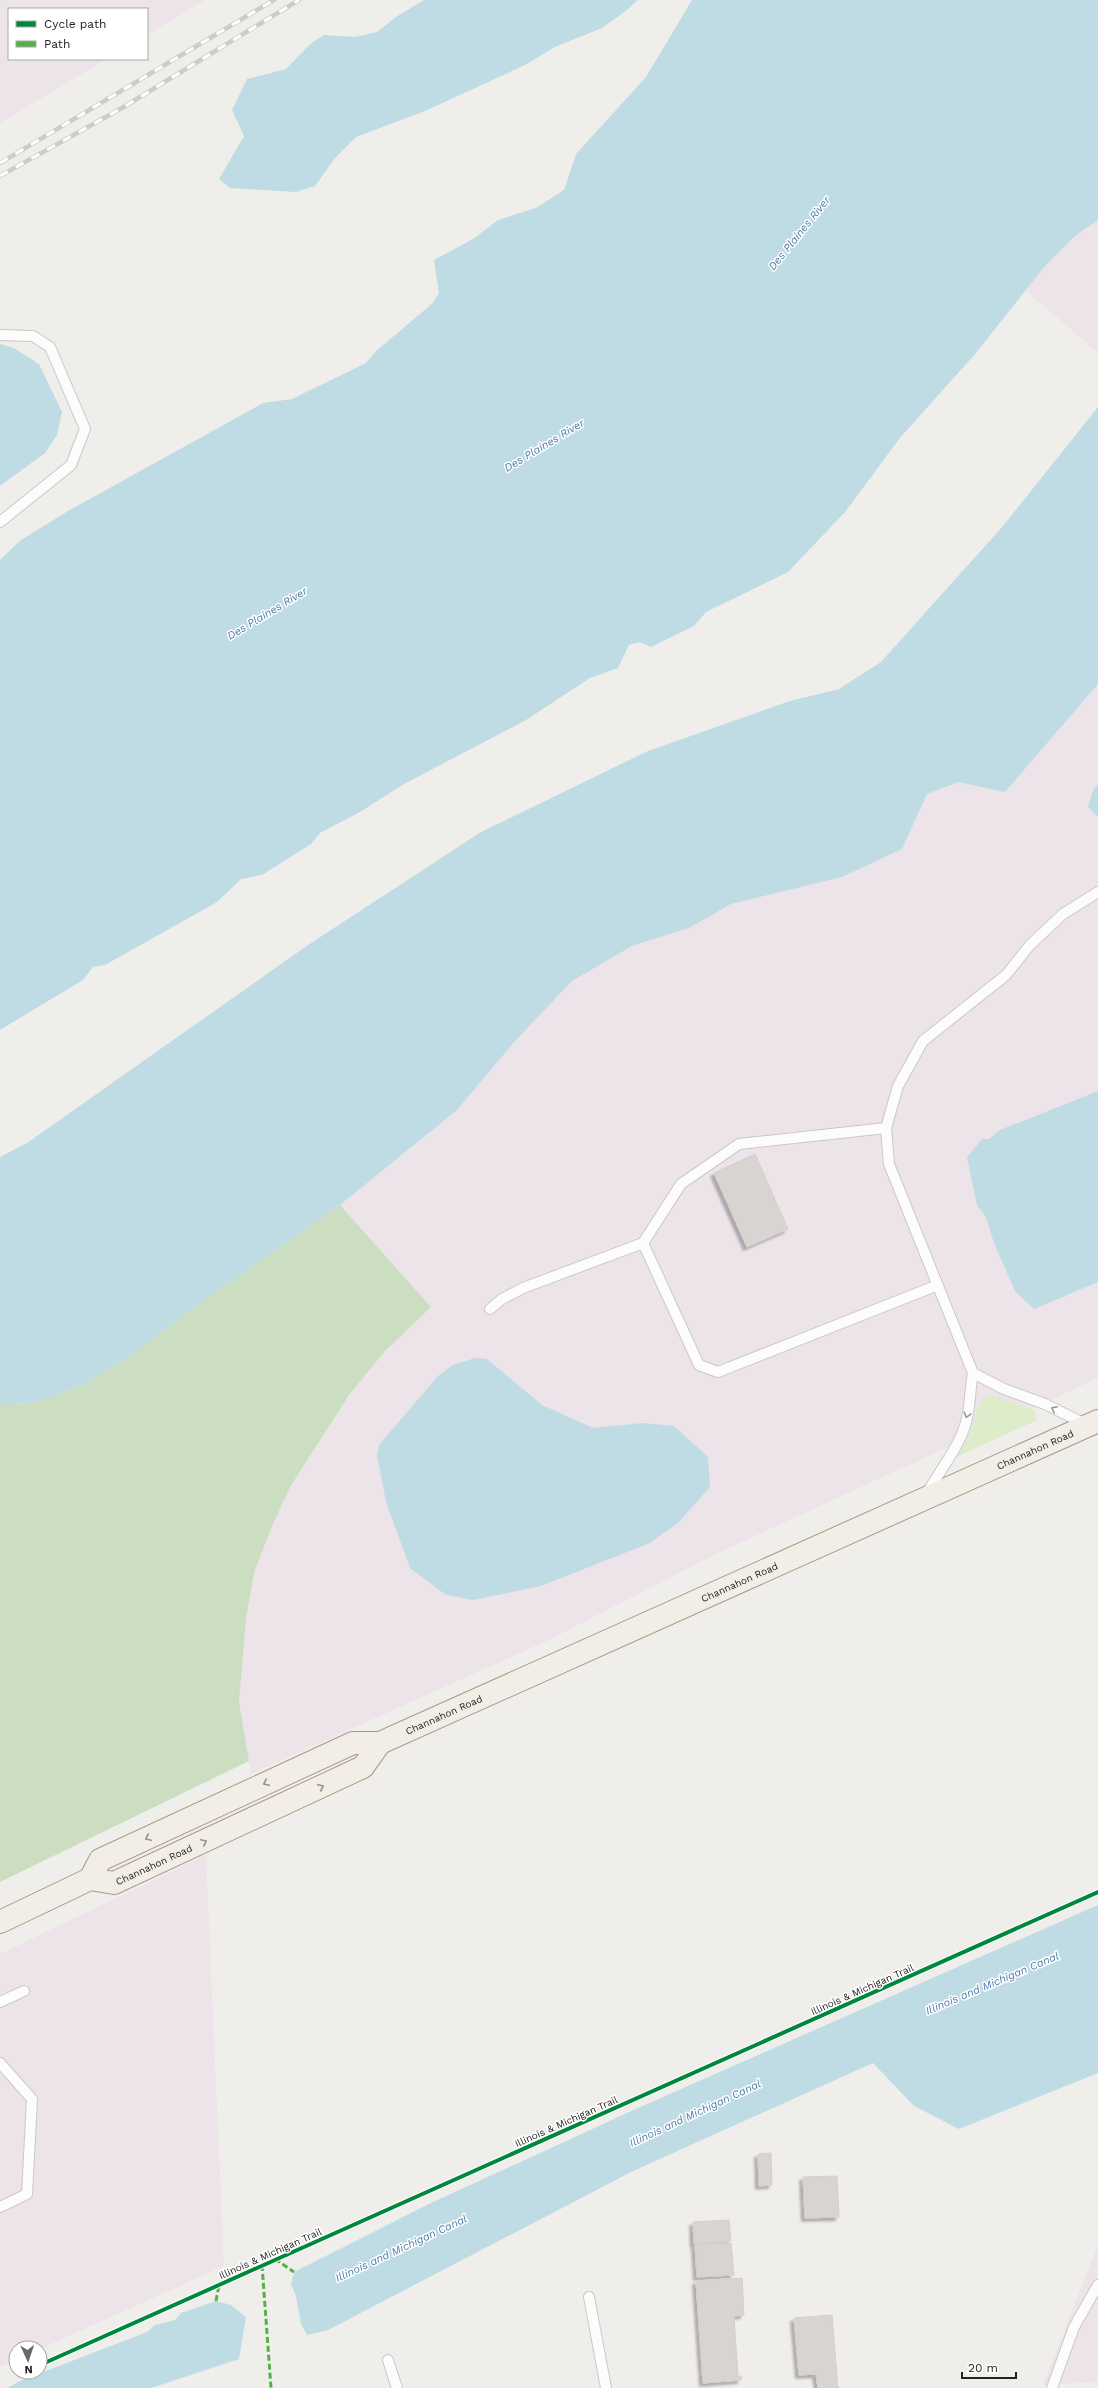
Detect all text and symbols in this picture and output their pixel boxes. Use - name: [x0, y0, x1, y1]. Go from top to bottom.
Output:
- legend: [8, 8, 148, 60]
- text: Cycle path: [44, 17, 106, 31]
- text: Path: [44, 37, 70, 51]
- water label: Des Plaines River: [766, 193, 834, 273]
- water label: Des Plaines River: [502, 416, 587, 474]
- water label: Des Plaines River: [225, 584, 310, 642]
- one-way arrow: [1050, 1406, 1058, 1413]
- one-way arrow: [964, 1411, 972, 1418]
- street label: Channahon Road: [995, 1428, 1075, 1472]
- street label: Channahon Road: [699, 1560, 780, 1604]
- street label: Channahon Road: [404, 1693, 484, 1737]
- one-way arrow: [262, 1778, 270, 1786]
- one-way arrow: [317, 1784, 325, 1792]
- one-way arrow: [145, 1833, 152, 1841]
- one-way arrow: [199, 1839, 207, 1847]
- street label: Channahon Road: [114, 1842, 194, 1887]
- water label: Illinois and Michigan Canal: [923, 1949, 1062, 2018]
- street label: Illinois & Michigan Trail: [809, 1962, 915, 2017]
- water label: Illinois and Michigan Canal: [627, 2077, 764, 2150]
- street label: Illinois & Michigan Trail: [513, 2094, 619, 2149]
- water label: Illinois and Michigan Canal: [333, 2212, 470, 2285]
- street label: Illinois & Michigan Trail: [217, 2226, 323, 2281]
- north arrow: [8, 2340, 48, 2380]
- scale bar: [962, 2354, 1016, 2380]
- text: 20 m: [968, 2361, 998, 2375]
- text: N: [24, 2363, 33, 2376]

